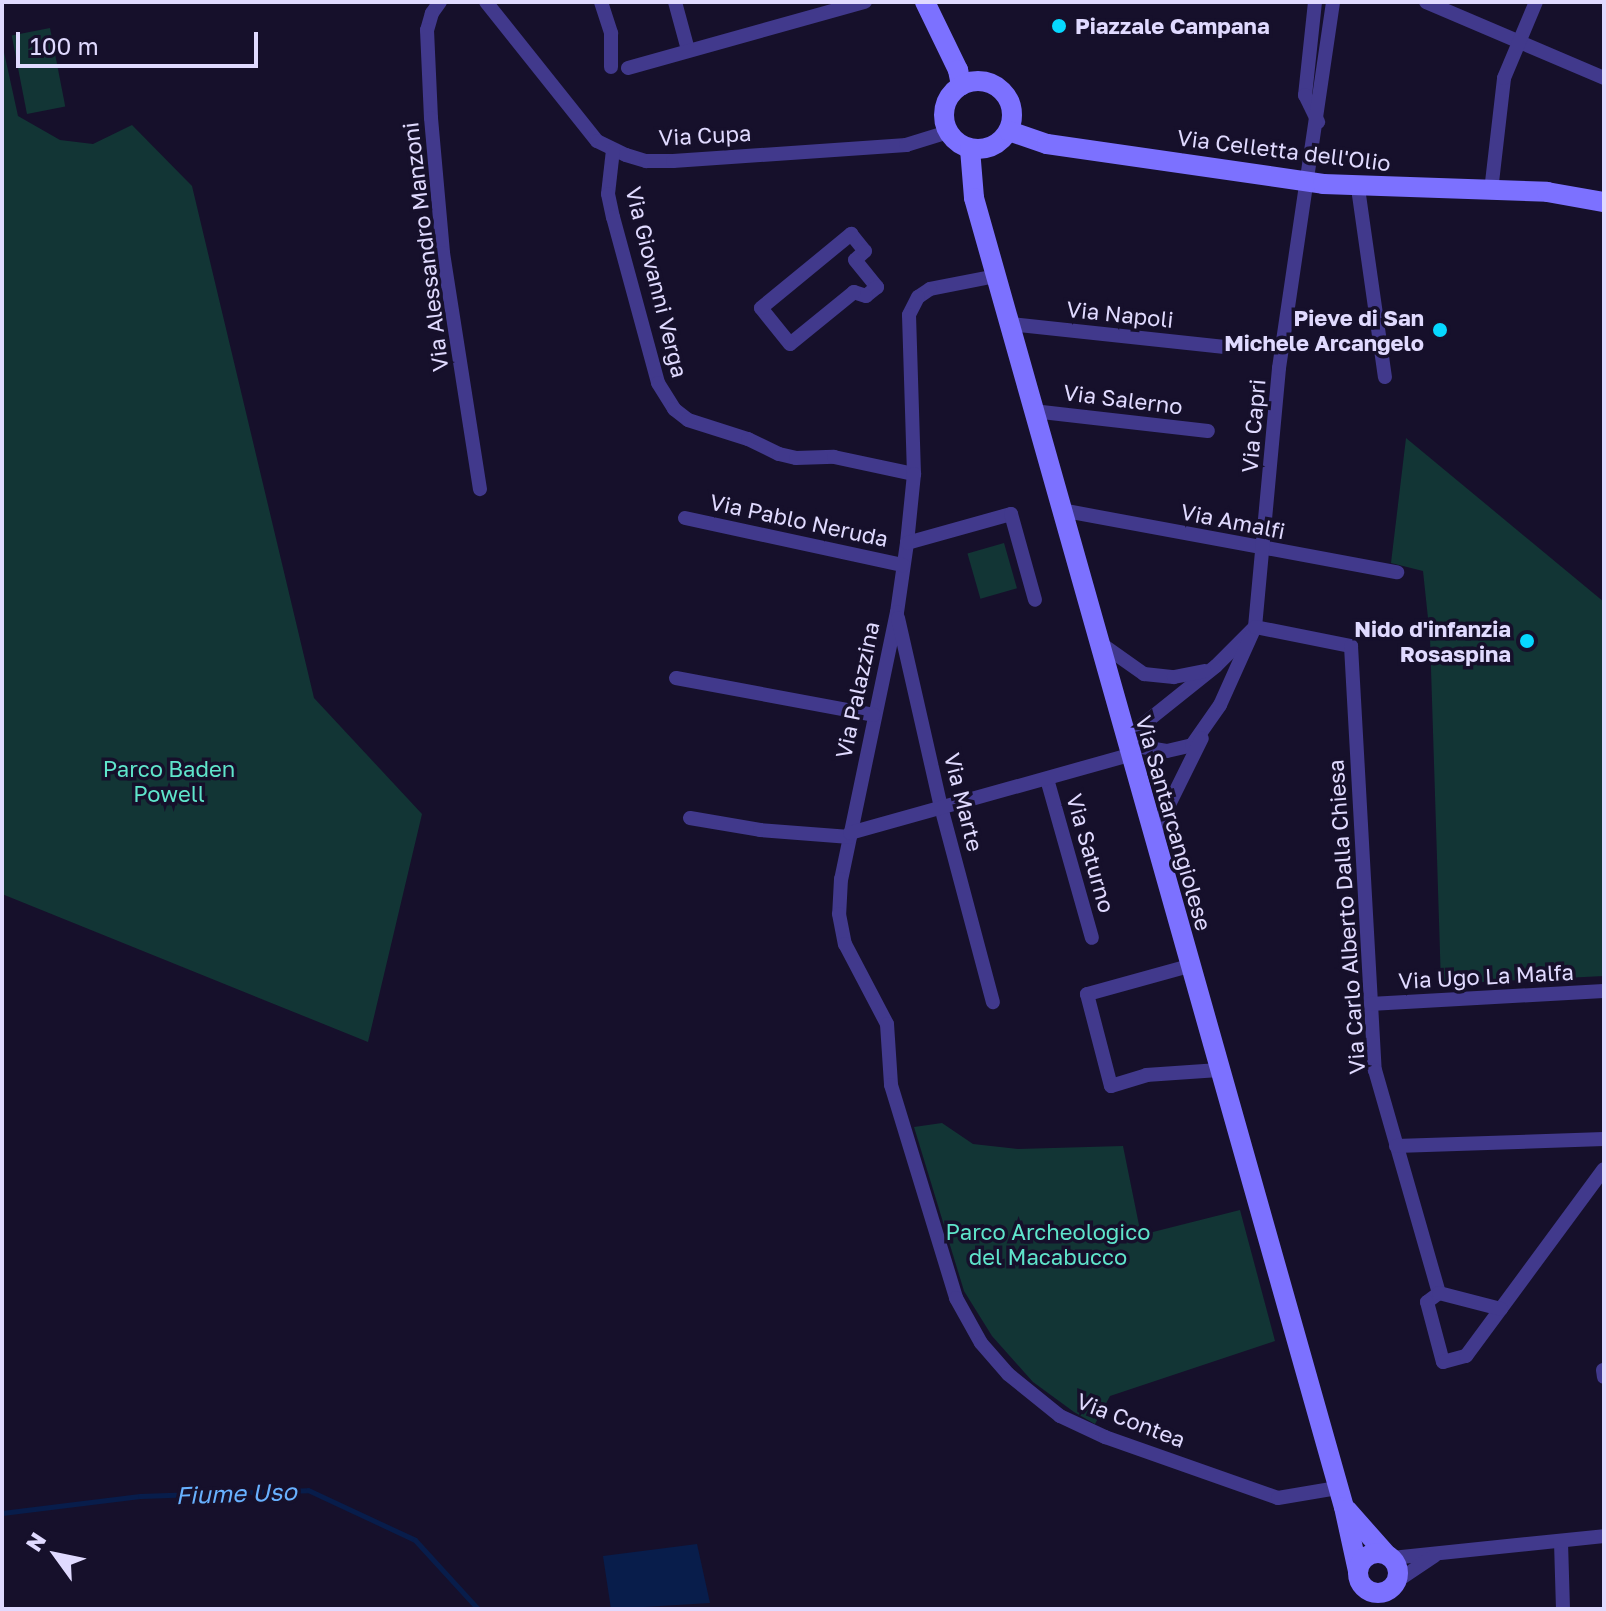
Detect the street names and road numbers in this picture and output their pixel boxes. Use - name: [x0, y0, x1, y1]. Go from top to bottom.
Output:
- street label: Via Cupa: [658, 119, 752, 151]
- street label: Via Alessandro Manzoni: [397, 121, 453, 373]
- street label: Via Celletta dell'Olio: [1176, 124, 1392, 176]
- street label: Via Giovanni Verga: [621, 184, 693, 380]
- street label: Via Napoli: [1065, 295, 1175, 333]
- street label: Via Capri: [1236, 378, 1270, 474]
- street label: Via Salerno: [1062, 379, 1184, 419]
- street label: Via Pablo Neruda: [707, 488, 891, 552]
- street label: Via Amalfi: [1179, 498, 1287, 544]
- street label: Via Palazzina: [830, 619, 884, 761]
- street label: Via Santarcangiolese: [1131, 712, 1217, 934]
- street label: Via Marte: [939, 750, 989, 854]
- street label: Via Carlo Alberto Dalla Chiesa: [1322, 759, 1370, 1075]
- street label: Via Saturno: [1061, 791, 1121, 915]
- street label: Via Ugo La Malfa: [1398, 958, 1574, 994]
- street label: Via Contea: [1073, 1387, 1189, 1453]

